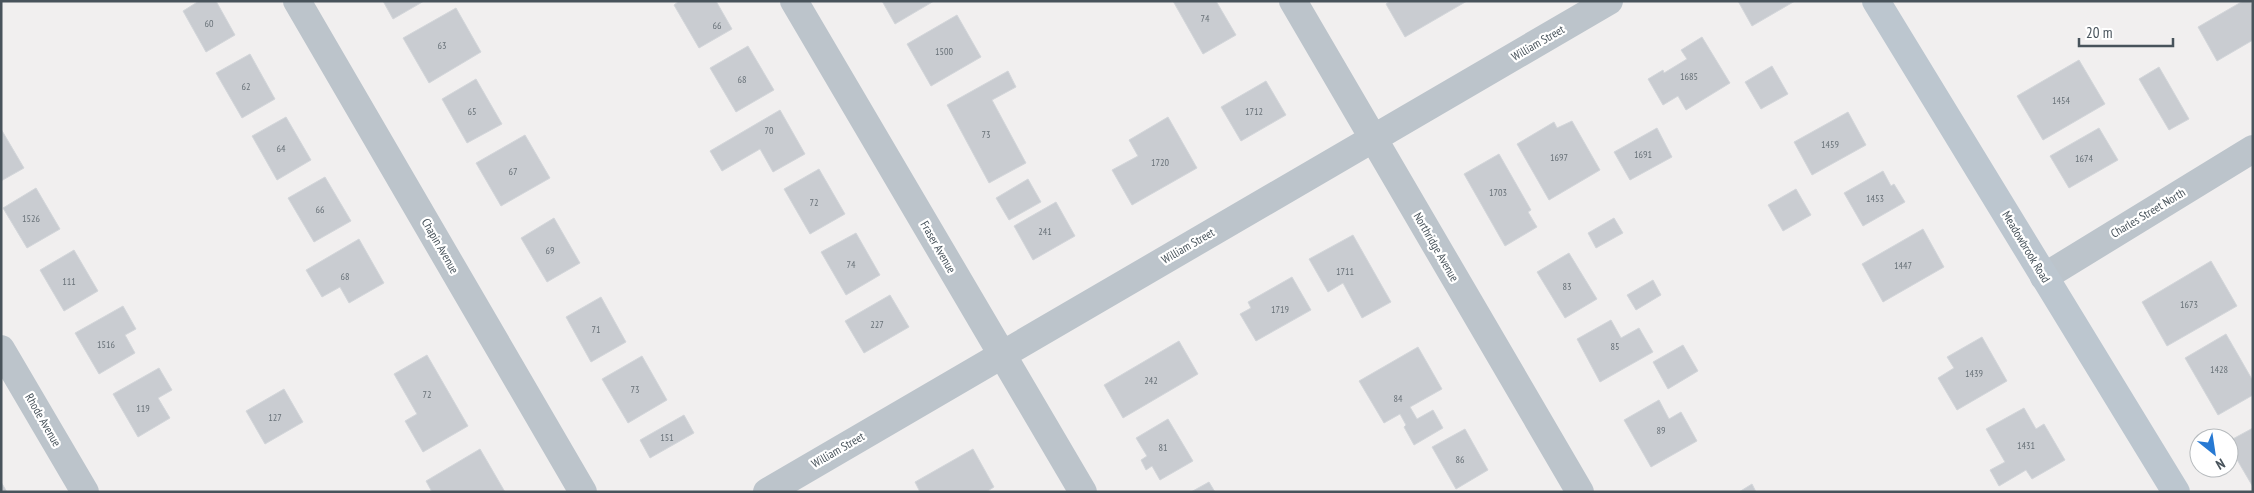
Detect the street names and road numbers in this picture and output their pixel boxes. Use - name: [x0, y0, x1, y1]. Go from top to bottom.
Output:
- street label: William Street: [1509, 21, 1568, 64]
- street label: Charles Street North: [2108, 184, 2188, 241]
- street label: Meadowbrook Road: [1999, 208, 2054, 285]
- street label: Northridge Avenue: [1411, 209, 1462, 284]
- street label: Chapin Avenue: [419, 215, 462, 276]
- street label: Fraser Avenue: [917, 218, 959, 276]
- street label: William Street: [1159, 224, 1218, 267]
- street label: Rhode Avenue: [22, 390, 65, 449]
- street label: William Street: [809, 428, 868, 471]

